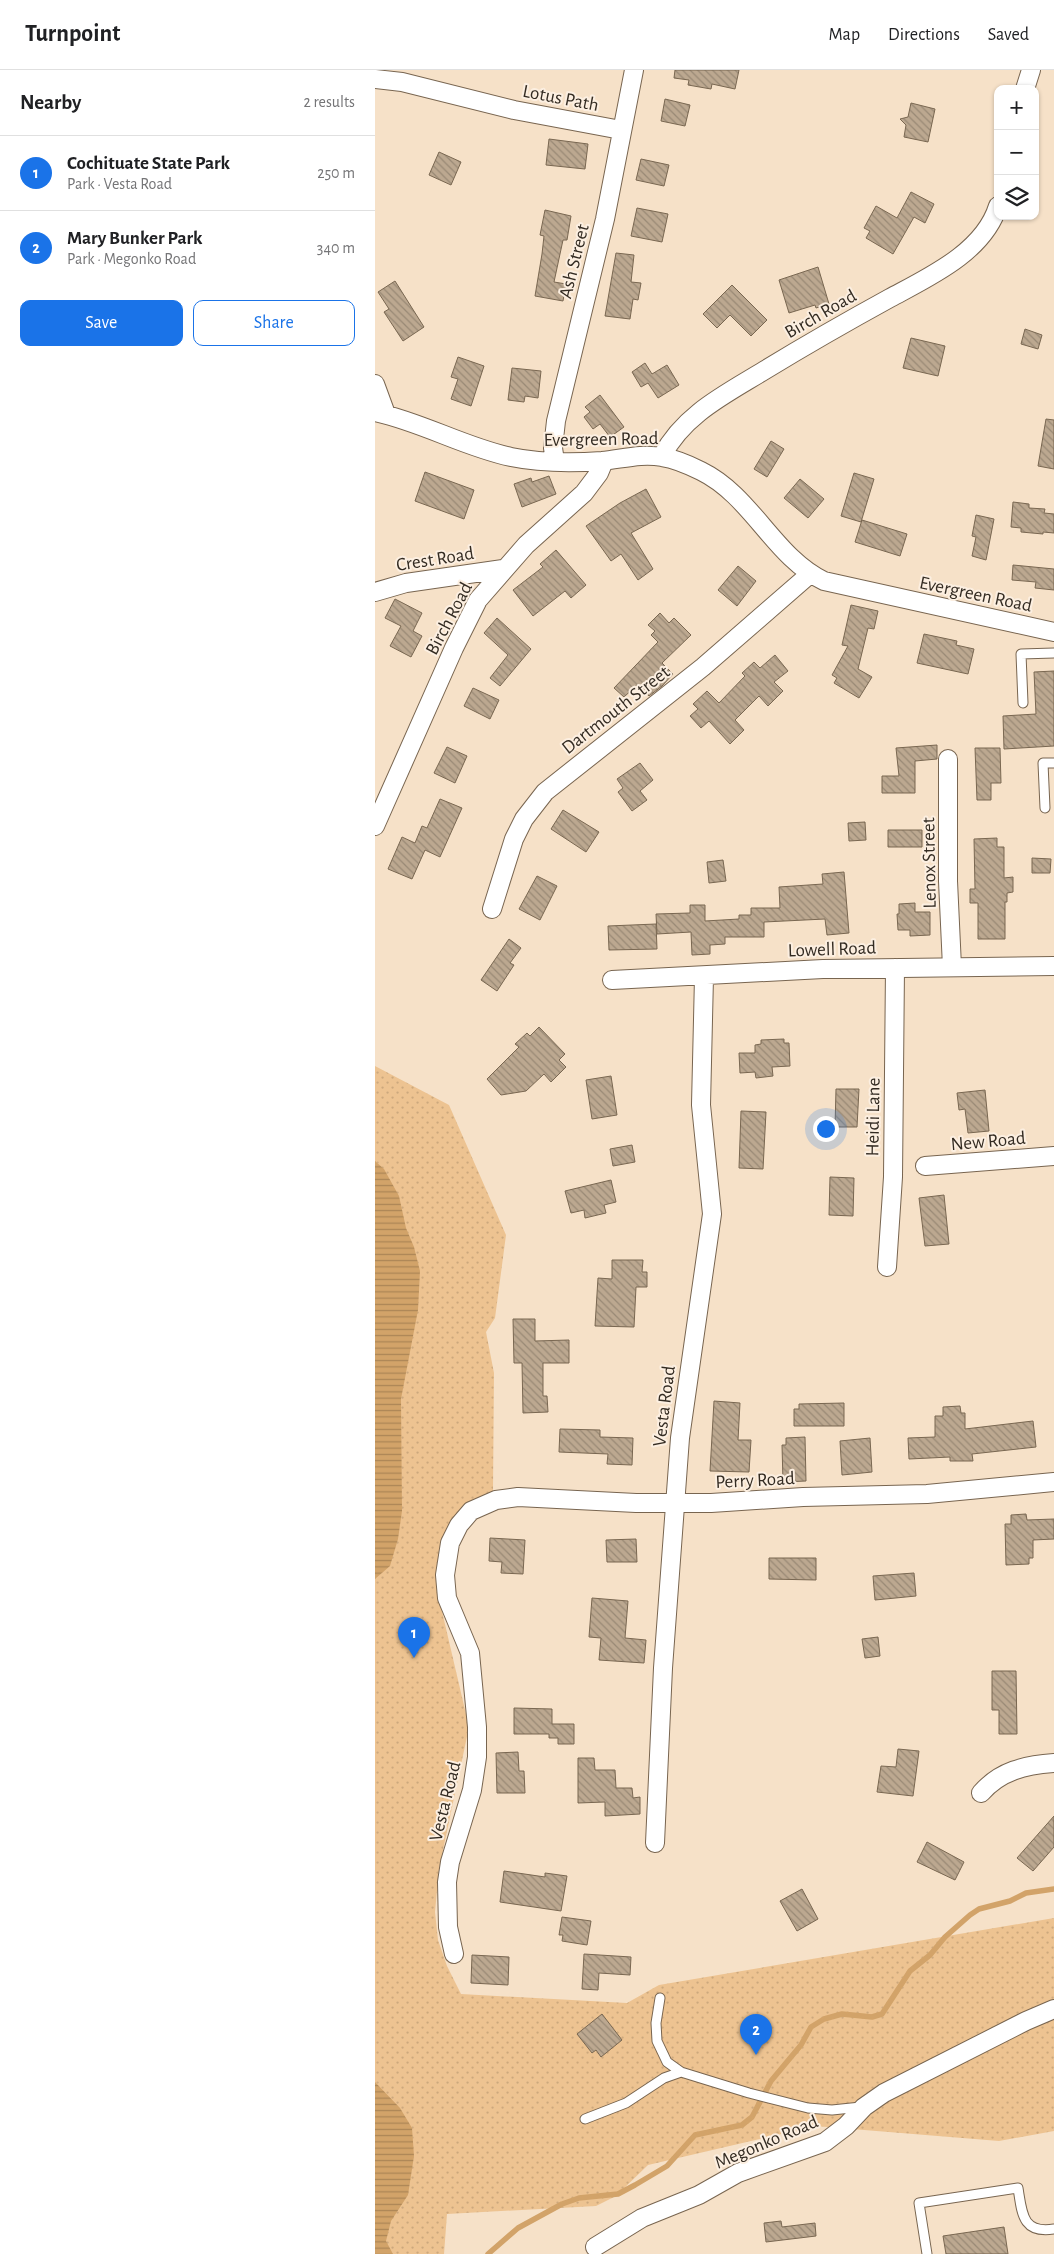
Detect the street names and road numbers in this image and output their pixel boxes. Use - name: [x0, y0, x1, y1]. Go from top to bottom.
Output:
- street label: Lotus Path: [521, 82, 600, 115]
- street label: Ash Street: [556, 222, 593, 300]
- street label: Birch Road: [782, 286, 860, 342]
- street label: Evergreen Road: [543, 429, 659, 450]
- street label: Crest Road: [395, 544, 476, 575]
- street label: Evergreen Road: [918, 573, 1034, 616]
- street label: Birch Road: [422, 579, 476, 658]
- street label: Dartmouth Street: [558, 662, 673, 758]
- street label: Lenox Street: [919, 817, 940, 909]
- street label: Lowell Road: [788, 938, 877, 961]
- street label: Heidi Lane: [863, 1078, 884, 1156]
- street label: New Road: [950, 1129, 1027, 1154]
- street label: Vesta Road: [650, 1364, 679, 1448]
- street label: Perry Road: [715, 1469, 795, 1492]
- street label: Vesta Road: [426, 1759, 465, 1843]
- street label: Megonko Road: [712, 2112, 821, 2173]

